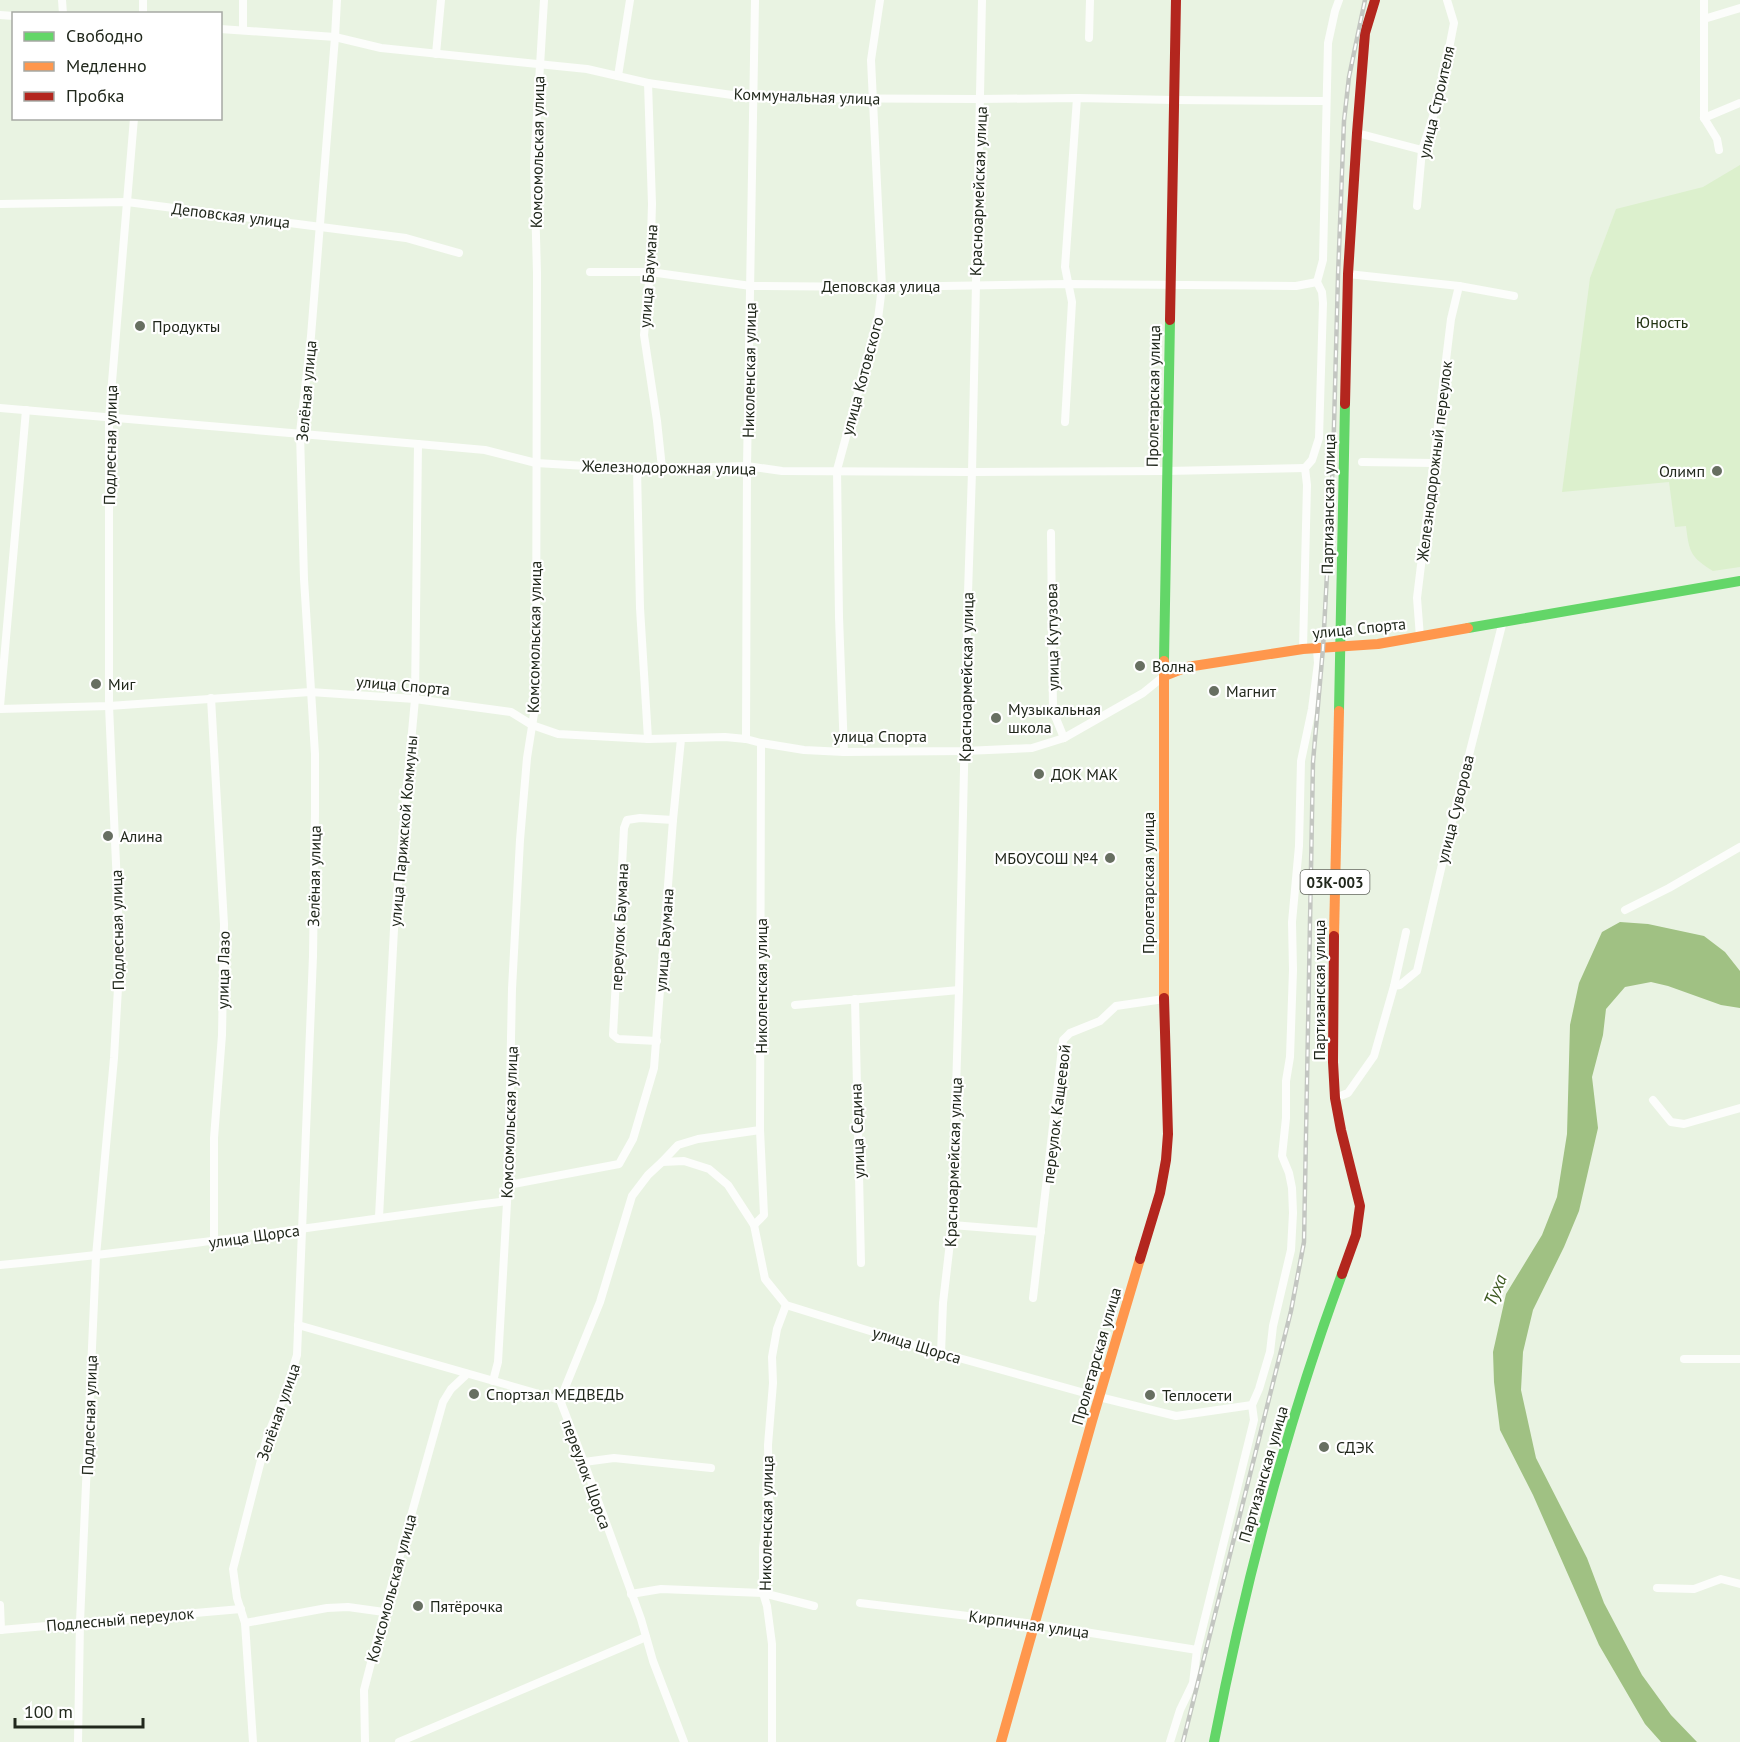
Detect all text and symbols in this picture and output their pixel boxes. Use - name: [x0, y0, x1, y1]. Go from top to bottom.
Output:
- legend: [12, 12, 222, 120]
- text: Свободно: [66, 24, 143, 47]
- street label: улица Строителя: [1413, 44, 1459, 160]
- text: Медленно: [66, 54, 147, 77]
- street label: Комсомольская улица: [526, 76, 548, 228]
- street label: Коммунальная улица: [733, 83, 881, 109]
- text: Пробка: [66, 84, 124, 107]
- street label: Красноармейская улица: [965, 106, 991, 276]
- street label: Деповская улица: [171, 198, 291, 232]
- street label: улица Баумана: [634, 223, 662, 329]
- street label: Деповская улица: [822, 276, 940, 296]
- street label: Николенская улица: [738, 302, 760, 438]
- park label: Юность: [1636, 312, 1688, 332]
- street label: улица Котовского: [837, 314, 887, 438]
- place label: Продукты: [152, 316, 220, 336]
- marker: Продукты: [133, 319, 147, 333]
- street label: Пролетарская улица: [1142, 325, 1164, 467]
- street label: Зелёная улица: [292, 339, 320, 443]
- street label: Железнодорожный переулок: [1412, 359, 1456, 564]
- street label: Подлесная улица: [99, 385, 121, 505]
- street label: Партизанская улица: [1317, 433, 1339, 575]
- street label: Железнодорожная улица: [581, 455, 756, 479]
- place label: Олимп: [1659, 461, 1705, 481]
- marker: Олимп: [1710, 464, 1724, 478]
- street label: Комсомольская улица: [523, 561, 545, 713]
- street label: улица Кутузова: [1041, 583, 1063, 691]
- street label: Красноармейская улица: [955, 592, 977, 762]
- street label: улица Спорта: [1311, 613, 1407, 643]
- place label: Волна: [1152, 656, 1194, 676]
- marker: Волна: [1133, 659, 1147, 673]
- street label: улица Спорта: [355, 671, 451, 699]
- place label: Миг: [108, 674, 135, 694]
- marker: Миг: [89, 677, 103, 691]
- place label: Магнит: [1226, 681, 1277, 701]
- marker: Магнит: [1207, 684, 1221, 698]
- place label: Музыкальная школа: [1008, 699, 1101, 737]
- marker: Музыкальная школа: [989, 711, 1003, 725]
- street label: улица Спорта: [833, 726, 927, 746]
- street label: улица Парижской Коммуны: [385, 734, 421, 928]
- street label: улица Суворова: [1432, 753, 1478, 865]
- place label: ДОК МАК: [1051, 764, 1118, 784]
- marker: ДОК МАК: [1032, 767, 1046, 781]
- street label: Пролетарская улица: [1138, 812, 1158, 954]
- street label: Зелёная улица: [303, 825, 325, 927]
- place label: Алина: [120, 826, 163, 846]
- marker: Алина: [101, 829, 115, 843]
- place label: МБОУСОШ №4: [995, 848, 1098, 868]
- marker: МБОУСОШ №4: [1103, 851, 1117, 865]
- street label: переулок Баумана: [606, 863, 632, 991]
- street label: Подлесная улица: [106, 870, 128, 990]
- road number: 03К-003: [1300, 870, 1370, 894]
- street label: улица Баумана: [650, 887, 678, 993]
- street label: Николенская улица: [751, 918, 771, 1054]
- street label: Партизанская улица: [1309, 919, 1329, 1061]
- street label: улица Лазо: [212, 931, 234, 1009]
- street label: переулок Кащеевой: [1038, 1043, 1074, 1185]
- street label: Комсомольская улица: [496, 1045, 522, 1199]
- street label: Красноармейская улица: [940, 1077, 966, 1247]
- street label: улица Седина: [845, 1083, 869, 1179]
- street label: улица Щорса: [207, 1220, 301, 1252]
- water label: Туха: [1478, 1270, 1512, 1309]
- street label: Пролетарская улица: [1067, 1285, 1125, 1427]
- street label: улица Щорса: [870, 1322, 964, 1368]
- street label: Подлесная улица: [77, 1354, 101, 1476]
- street label: Зелёная улица: [252, 1361, 304, 1463]
- place label: Спортзал МЕДВЕДЬ: [486, 1384, 624, 1404]
- place label: Теплосети: [1162, 1385, 1232, 1405]
- marker: Спортзал МЕДВЕДЬ: [467, 1387, 481, 1401]
- marker: Теплосети: [1143, 1388, 1157, 1402]
- street label: Партизанская улица: [1234, 1403, 1292, 1545]
- street label: переулок Щорса: [558, 1416, 616, 1532]
- place label: СДЭК: [1336, 1437, 1375, 1457]
- marker: СДЭК: [1317, 1440, 1331, 1454]
- street label: Николенская улица: [755, 1455, 777, 1591]
- street label: Комсомольская улица: [362, 1512, 420, 1664]
- place label: Пятёрочка: [430, 1596, 503, 1616]
- marker: Пятёрочка: [411, 1599, 425, 1613]
- street label: Подлесный переулок: [45, 1603, 195, 1635]
- street label: Кирпичная улица: [967, 1606, 1091, 1642]
- scale bar: [15, 1691, 142, 1729]
- text: 100 m: [24, 1700, 73, 1723]

